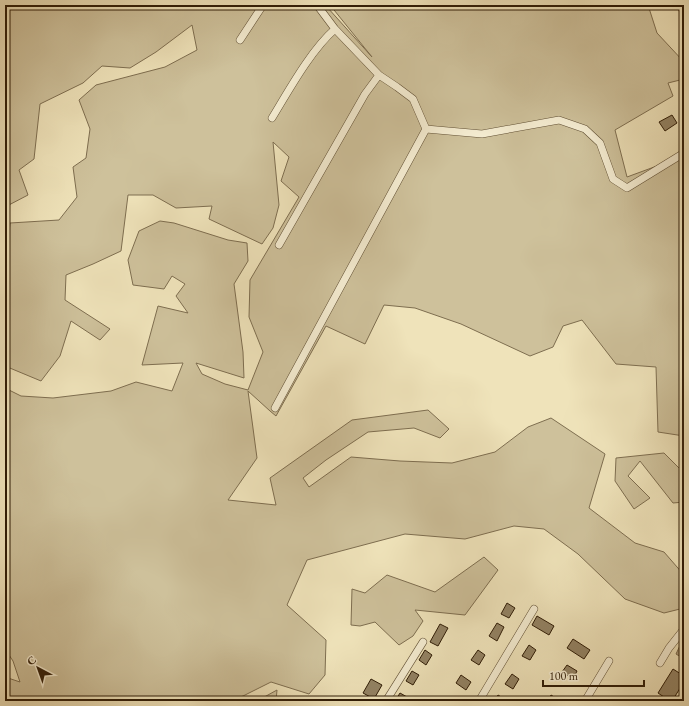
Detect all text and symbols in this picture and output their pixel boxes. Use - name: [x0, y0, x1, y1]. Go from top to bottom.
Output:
- north arrow: [18, 648, 58, 688]
- text: С: [24, 652, 39, 668]
- scale bar: [543, 662, 644, 688]
- text: 100 m: [549, 668, 579, 684]

